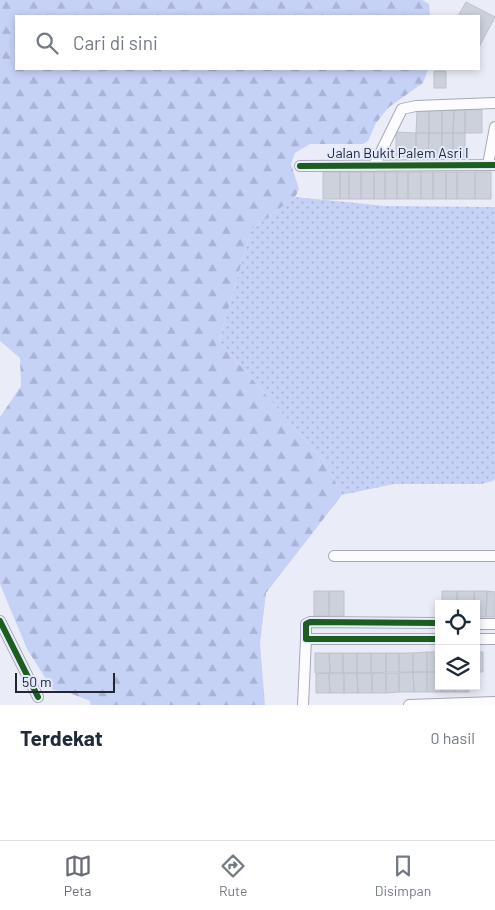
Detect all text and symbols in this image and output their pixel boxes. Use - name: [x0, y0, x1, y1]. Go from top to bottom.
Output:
- search box: [15, 15, 480, 70]
- icon: search: [33, 29, 61, 57]
- text: Cari di sini: [73, 31, 158, 54]
- street label: Jalan Bukit Palem Asri I: [327, 144, 469, 161]
- map controls: [435, 600, 480, 690]
- button: locate: [435, 600, 480, 645]
- button: layers: [435, 645, 480, 690]
- scale bar: [15, 670, 115, 693]
- text: 50 m: [22, 673, 51, 690]
- text: Terdekat: [20, 725, 103, 750]
- text: 0 hasil: [431, 728, 475, 747]
- tab: Peta: [64, 852, 92, 899]
- tab: Rute: [219, 852, 247, 899]
- tab: Disimpan: [375, 852, 431, 899]

